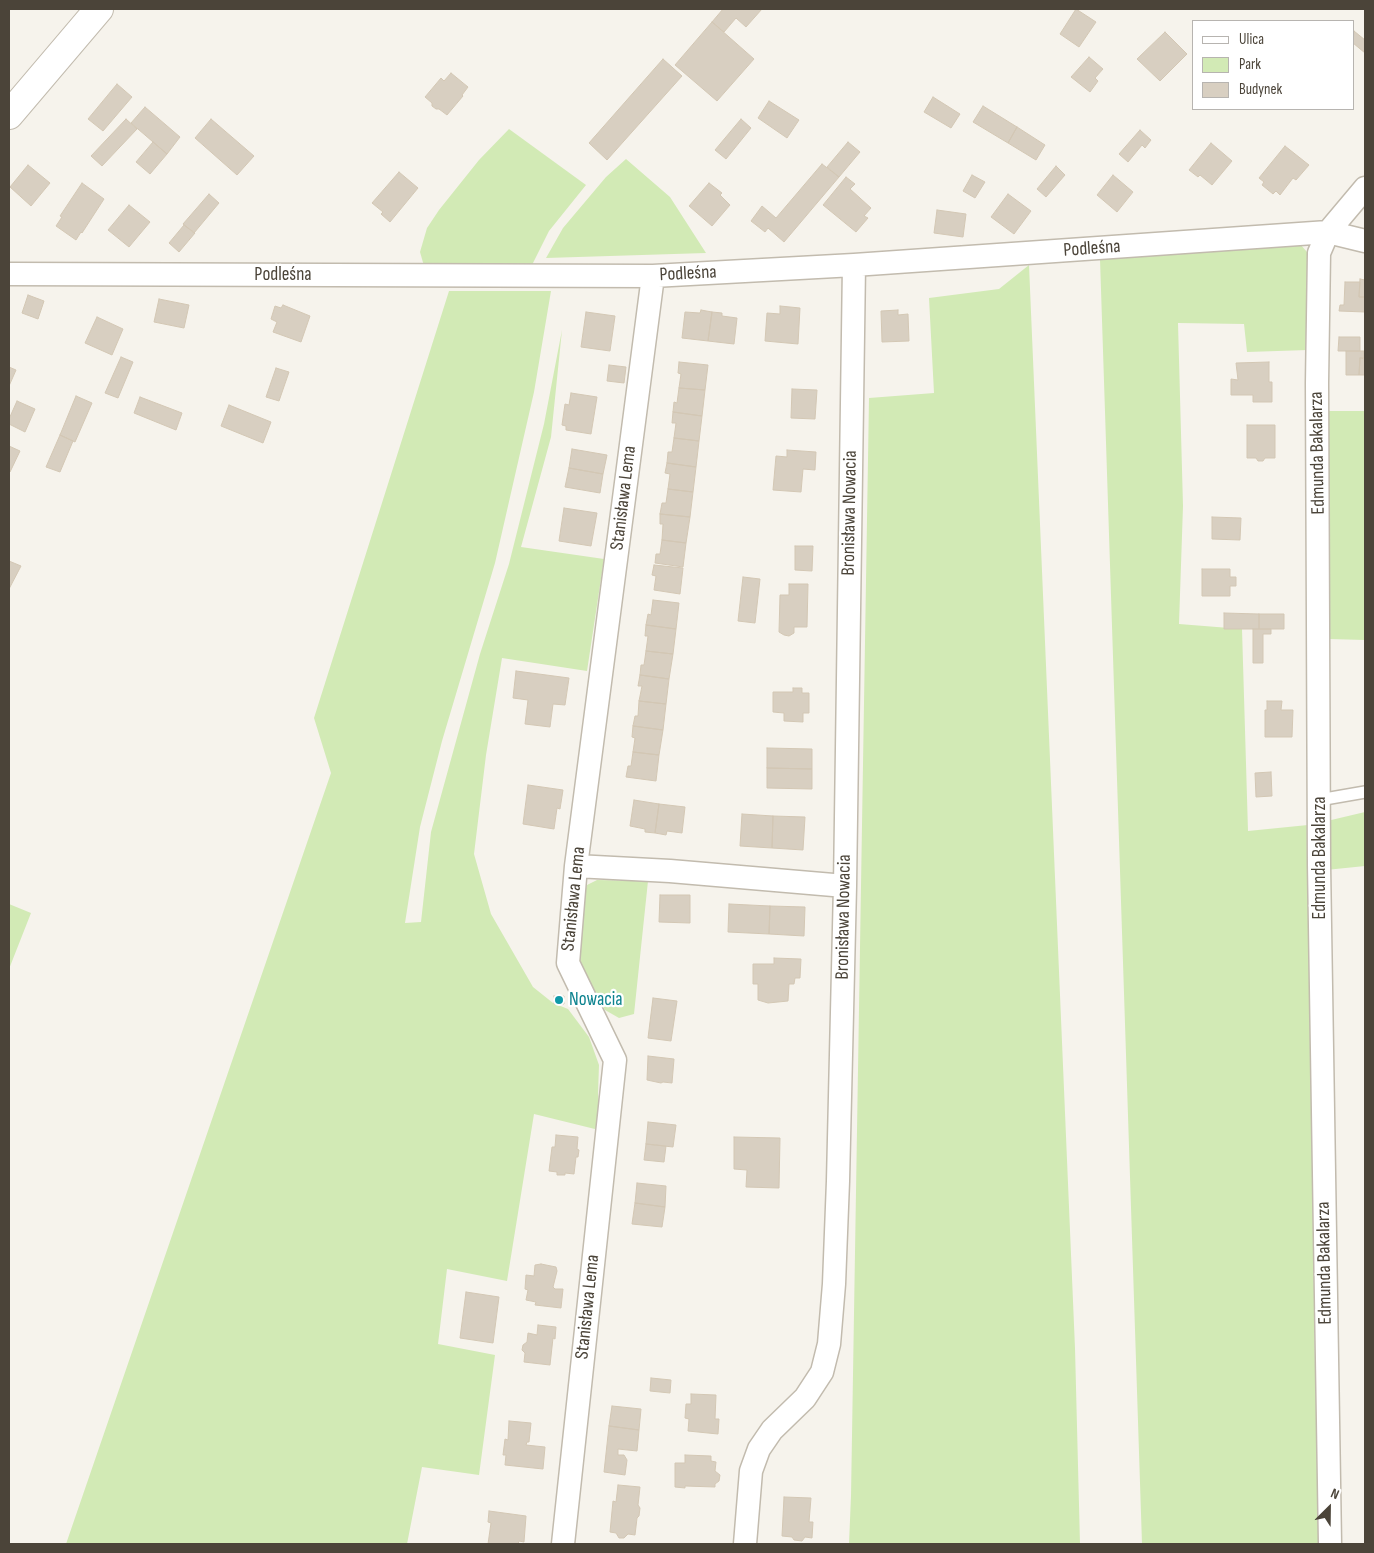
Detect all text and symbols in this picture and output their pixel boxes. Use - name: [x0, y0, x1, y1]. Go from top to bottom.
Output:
- legend: [1192, 20, 1354, 110]
- text: Ulica: [1239, 30, 1264, 49]
- text: Park: [1239, 55, 1261, 74]
- text: Budynek: [1239, 80, 1282, 99]
- street label: Podleśna: [1063, 236, 1121, 262]
- street label: Podleśna: [659, 261, 717, 287]
- street label: Podleśna: [254, 264, 312, 286]
- street label: Edmunda Bakalarza: [1306, 391, 1330, 515]
- street label: Stanisława Lema: [606, 444, 642, 552]
- street label: Bronisława Nowacia: [838, 450, 862, 576]
- street label: Edmunda Bakalarza: [1309, 796, 1331, 920]
- street label: Stanisława Lema: [557, 846, 591, 952]
- street label: Bronisława Nowacia: [832, 854, 856, 980]
- place label: Nowacia: [569, 989, 623, 1011]
- marker: Nowacia: [553, 994, 565, 1006]
- street label: Edmunda Bakalarza: [1313, 1201, 1337, 1325]
- street label: Stanisława Lema: [571, 1254, 605, 1360]
- north arrow: [1304, 1483, 1354, 1533]
- text: N: [1328, 1484, 1342, 1503]

